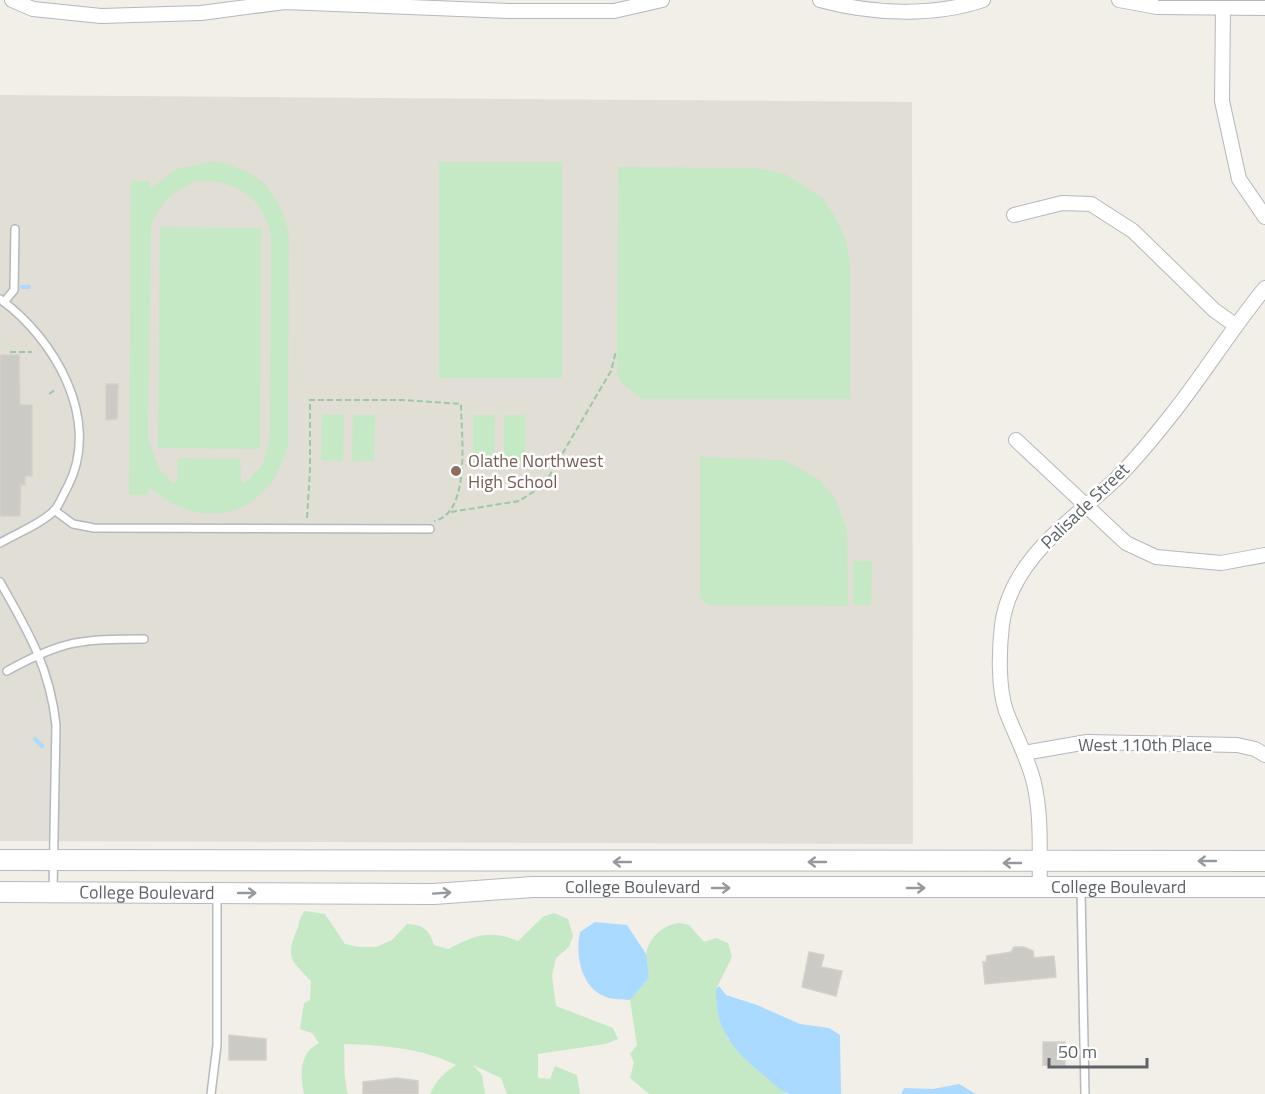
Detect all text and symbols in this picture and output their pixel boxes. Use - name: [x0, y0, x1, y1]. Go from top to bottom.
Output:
- place label: Olathe Northwest High School: [468, 447, 604, 495]
- street label: Palisade Street: [1034, 456, 1136, 555]
- marker: Olathe Northwest High School: [449, 464, 463, 478]
- street label: West 110th Place: [1078, 731, 1212, 758]
- one-way arrow: [1197, 855, 1217, 867]
- one-way arrow: [612, 856, 632, 868]
- one-way arrow: [807, 856, 827, 868]
- one-way arrow: [1002, 857, 1022, 869]
- street label: College Boulevard: [565, 873, 700, 900]
- street label: College Boulevard: [1051, 873, 1186, 900]
- street label: College Boulevard: [79, 878, 215, 906]
- one-way arrow: [711, 882, 731, 894]
- one-way arrow: [906, 882, 926, 894]
- one-way arrow: [237, 887, 257, 899]
- one-way arrow: [432, 888, 452, 899]
- scale bar: [1049, 1031, 1146, 1069]
- text: 50 m: [1058, 1038, 1097, 1065]

